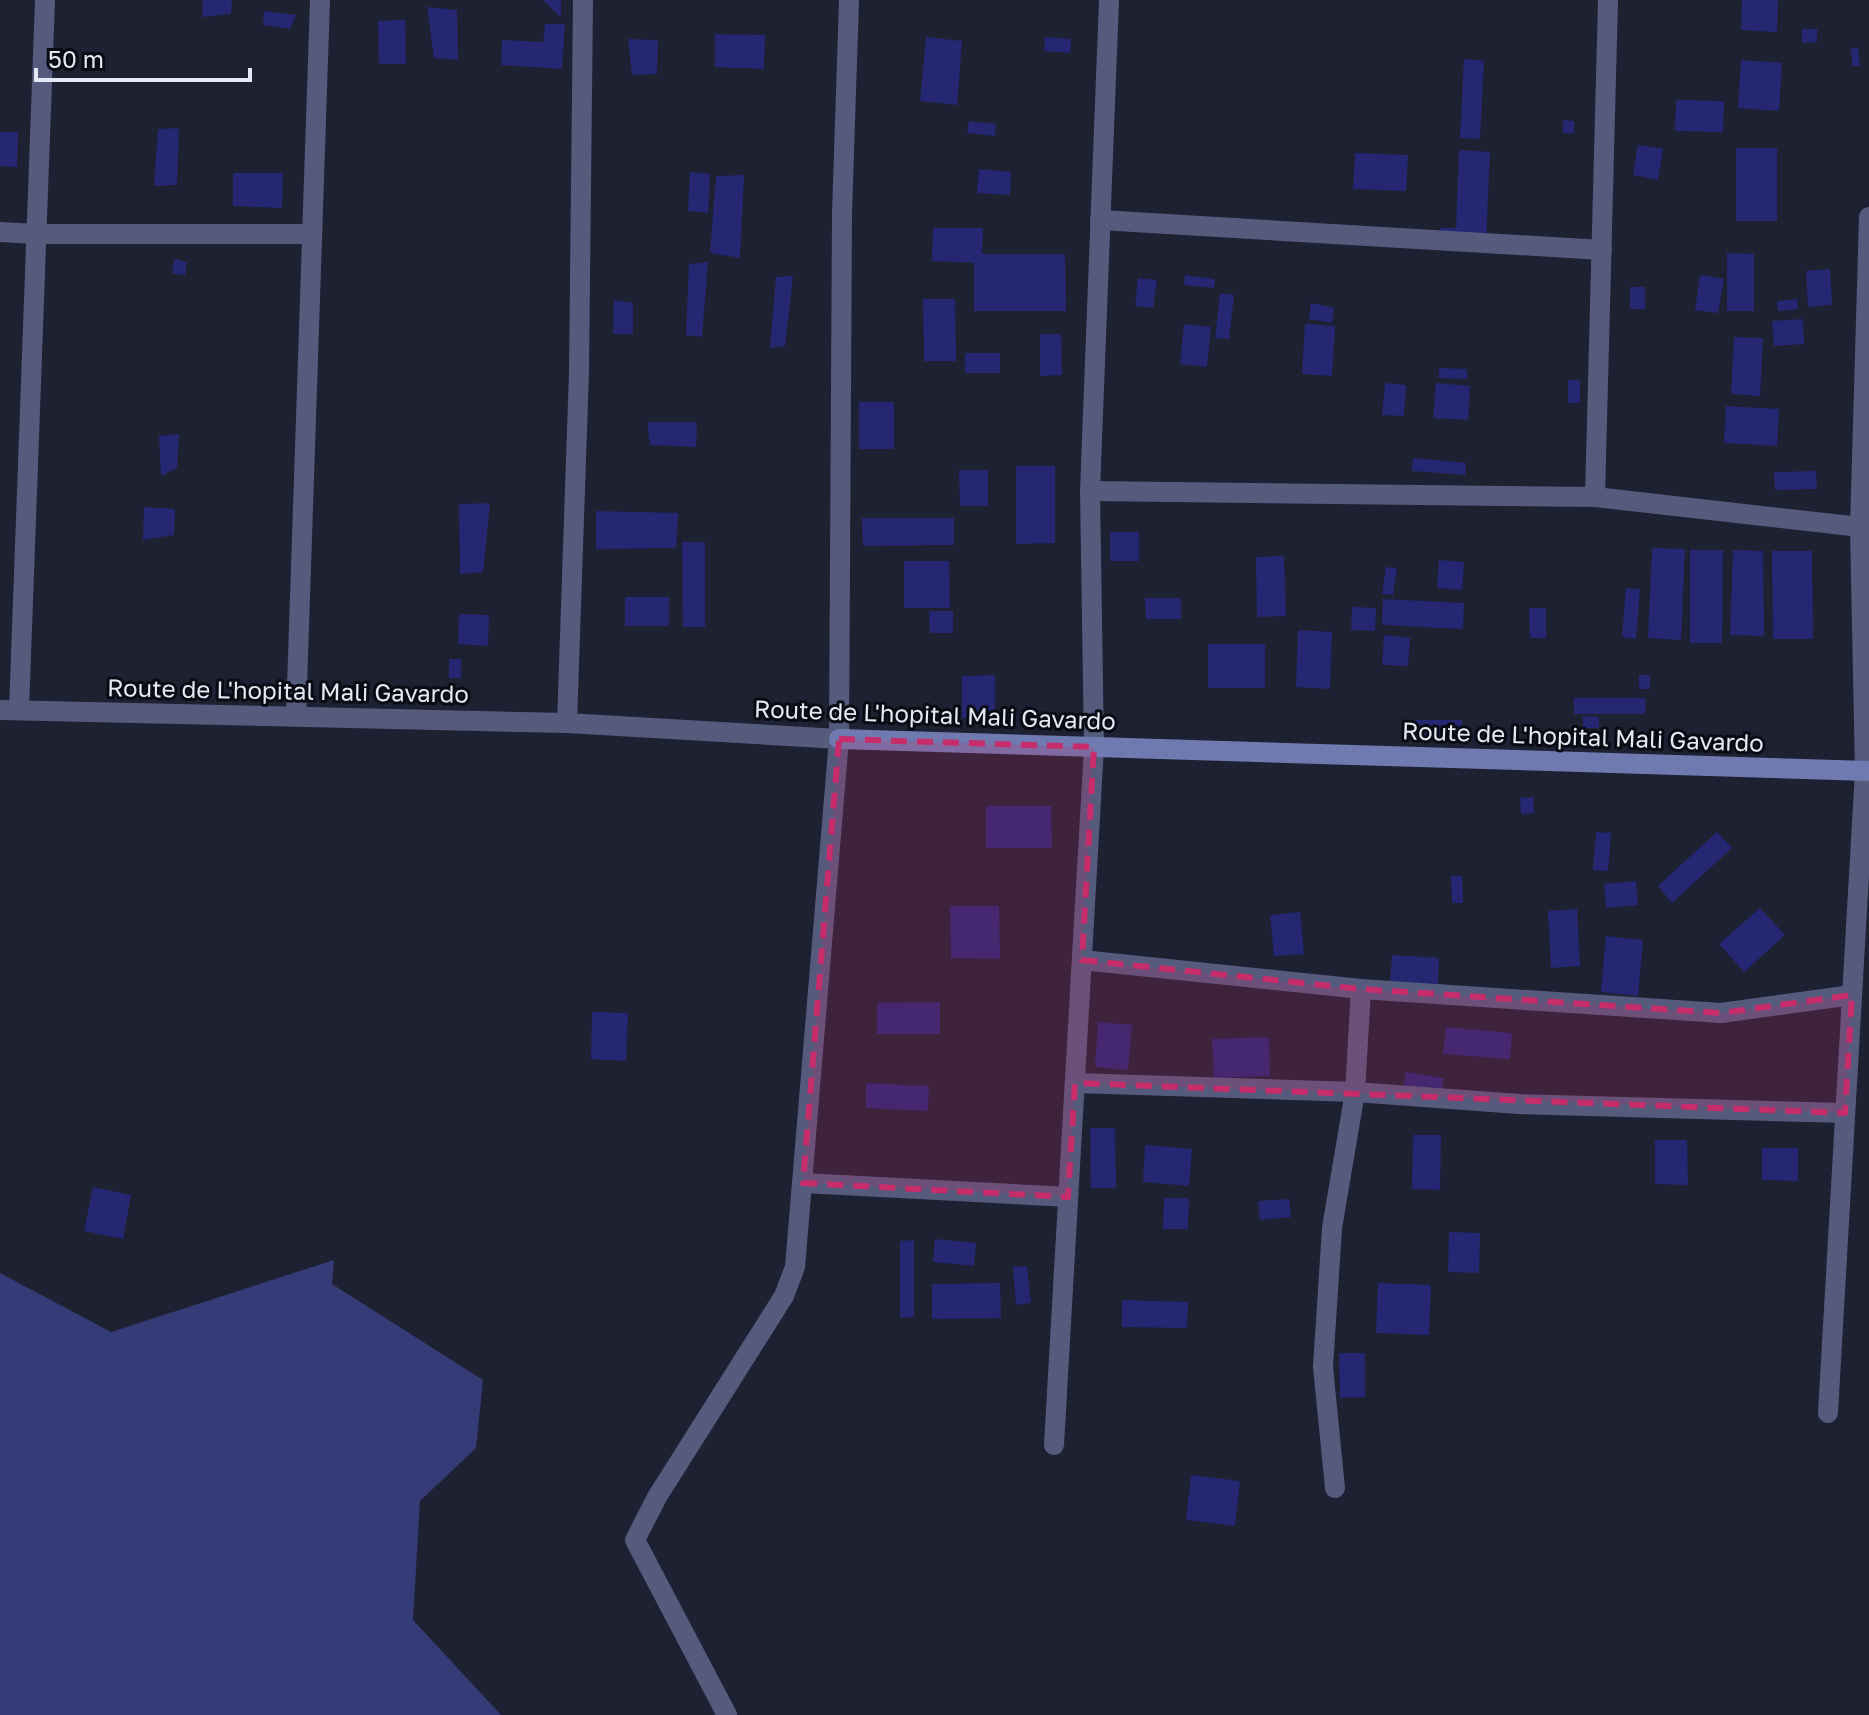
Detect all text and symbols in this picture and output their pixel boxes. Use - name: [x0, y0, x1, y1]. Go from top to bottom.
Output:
- scale bar: [36, 32, 250, 82]
- text: 50 m: [48, 44, 104, 73]
- street label: Route de L'hopital Mali Gavardo: [107, 672, 469, 708]
- street label: Route de L'hopital Mali Gavardo: [754, 693, 1116, 735]
- street label: Route de L'hopital Mali Gavardo: [1402, 715, 1764, 757]

